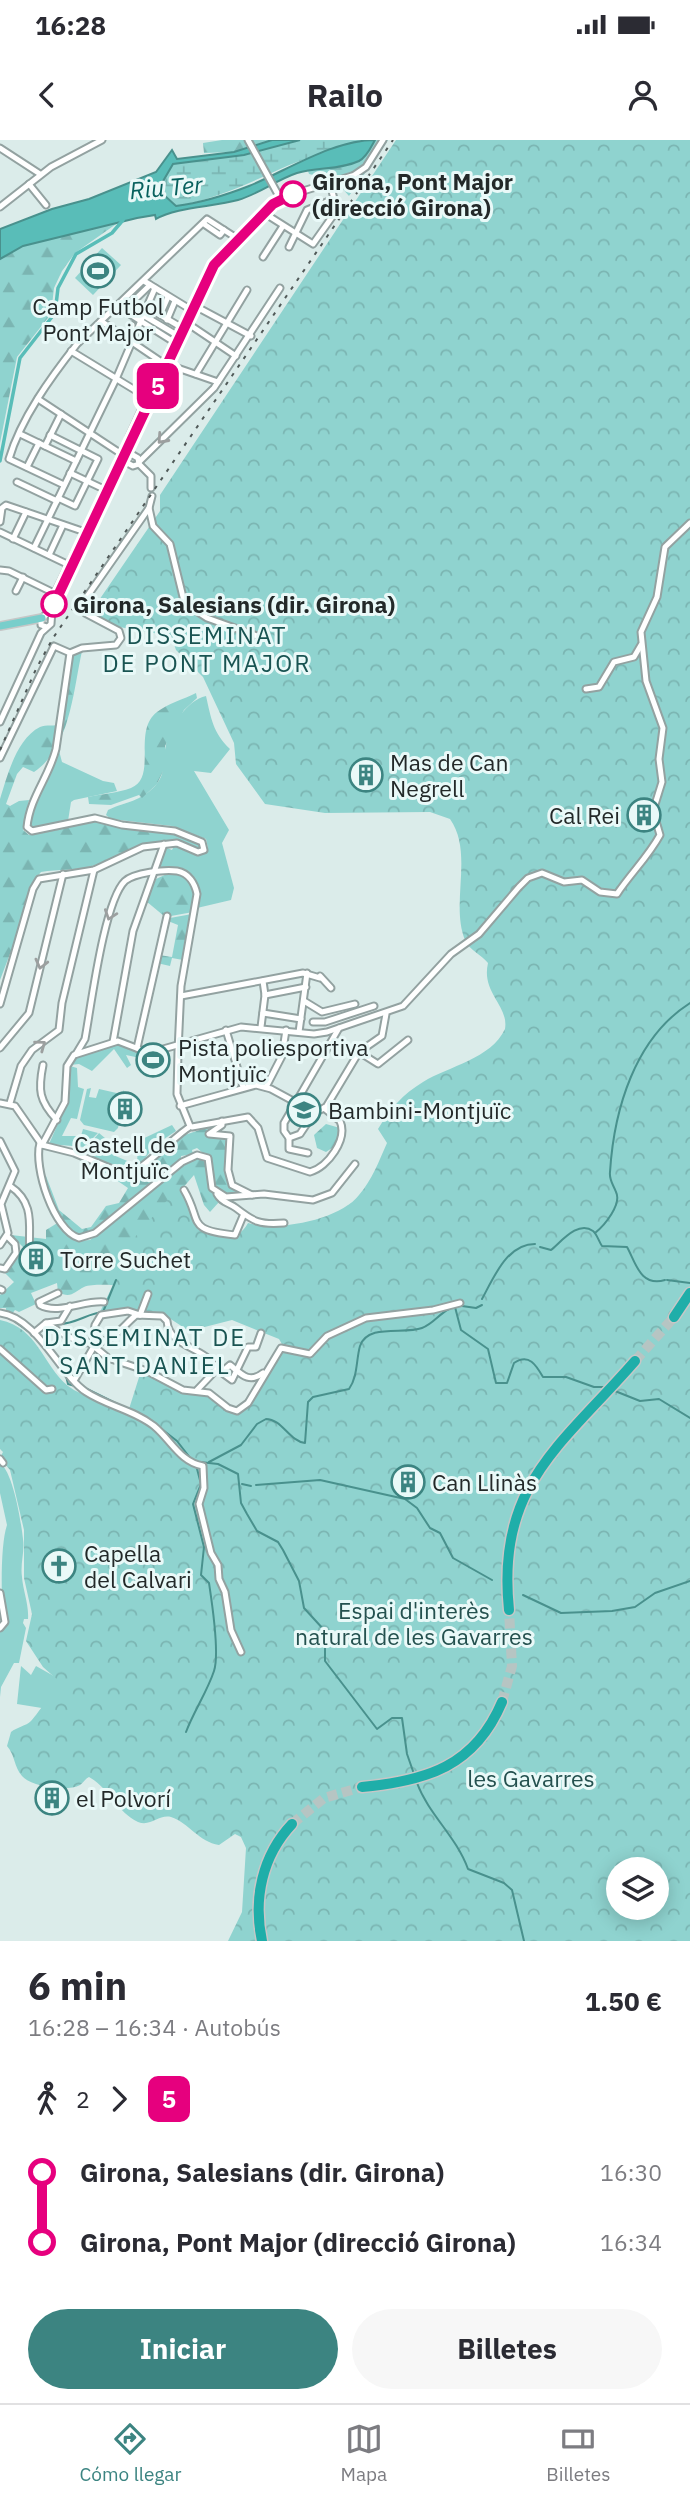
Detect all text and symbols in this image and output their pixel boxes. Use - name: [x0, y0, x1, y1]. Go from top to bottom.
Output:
- text: 16:28: [35, 8, 106, 42]
- text: Railo: [307, 74, 383, 116]
- icon: back: [28, 76, 66, 114]
- icon: person: [624, 76, 662, 114]
- place label: Girona, Pont Major (direcció Girona): [312, 166, 513, 222]
- water label: Riu Ter: [128, 168, 205, 206]
- marker: Girona, Pont Major (direcció Girona): [280, 181, 306, 207]
- sports icon: Camp Futbol Pont Major: [79, 252, 117, 290]
- place label: Camp Futbol Pont Major: [32, 291, 164, 347]
- line badge: 5: [135, 363, 181, 409]
- text: 5: [151, 370, 165, 402]
- one-way arrow: [158, 431, 170, 444]
- place label: Girona, Salesians (dir. Girona): [73, 589, 395, 619]
- marker: Girona, Salesians (dir. Girona): [41, 591, 67, 617]
- district label: DISSEMINAT DE PONT MAJOR: [102, 619, 312, 679]
- place label: Mas de Can Negrell: [390, 747, 509, 803]
- building icon: Mas de Can Negrell: [347, 756, 385, 794]
- building icon: Cal Rei: [625, 796, 663, 834]
- place label: Cal Rei: [549, 800, 620, 830]
- one-way arrow: [104, 908, 118, 921]
- one-way arrow: [35, 958, 49, 970]
- place label: Pista poliesportiva Montjuïc: [178, 1032, 369, 1088]
- one-way arrow: [33, 1041, 45, 1053]
- sports icon: Pista poliesportiva Montjuïc: [134, 1041, 172, 1079]
- building icon: Castell de Montjuïc: [106, 1090, 144, 1128]
- school or university icon: Bambini-Montjuïc: [285, 1091, 323, 1129]
- place label: Bambini-Montjuïc: [328, 1095, 511, 1125]
- place label: Castell de Montjuïc: [74, 1129, 176, 1185]
- building icon: Torre Suchet: [17, 1240, 55, 1278]
- place label: Torre Suchet: [60, 1244, 191, 1274]
- district label: DISSEMINAT DE SANT DANIEL: [44, 1321, 246, 1381]
- building icon: Can Llinàs: [389, 1463, 427, 1501]
- place label: Can Llinàs: [432, 1467, 537, 1497]
- place label: Capella del Calvari: [84, 1538, 192, 1594]
- church icon: Capella del Calvari: [40, 1547, 78, 1585]
- park label: Espai d'interès natural de les Gavarres: [295, 1595, 533, 1651]
- park label: les Gavarres: [467, 1763, 595, 1793]
- building icon: el Polvorí: [33, 1779, 71, 1817]
- place label: el Polvorí: [76, 1783, 171, 1813]
- map controls: [606, 1857, 669, 1920]
- button: layers: [606, 1857, 669, 1920]
- text: 6 min: [28, 1961, 127, 2010]
- text: 1.50 €: [585, 1984, 662, 2018]
- text: 16:28 – 16:34 · Autobús: [28, 2012, 281, 2042]
- icon: walk: [28, 2080, 66, 2118]
- icon: forward: [100, 2080, 138, 2118]
- text: 5: [162, 2083, 176, 2115]
- text: 2: [76, 2084, 90, 2114]
- text: Girona, Salesians (dir. Girona): [80, 2155, 444, 2189]
- text: 16:30: [600, 2157, 662, 2187]
- text: Girona, Pont Major (direcció Girona): [80, 2225, 516, 2259]
- text: 16:34: [600, 2227, 662, 2257]
- button: Iniciar: [28, 2309, 338, 2389]
- button: Billetes: [352, 2309, 662, 2389]
- tab: Cómo llegar: [80, 2420, 181, 2486]
- tab: Mapa: [341, 2420, 387, 2486]
- tab: Billetes: [546, 2420, 610, 2486]

